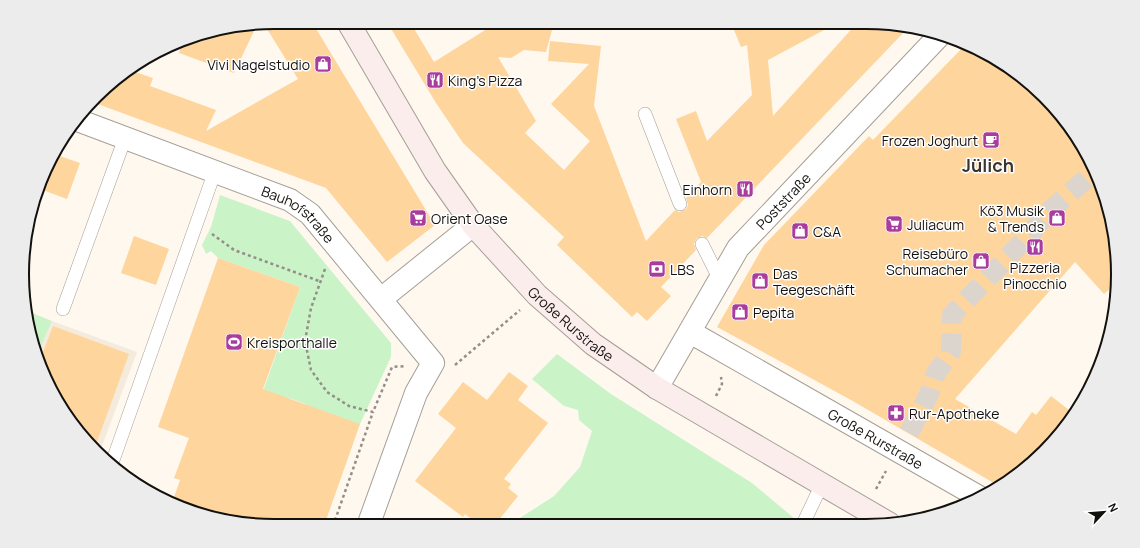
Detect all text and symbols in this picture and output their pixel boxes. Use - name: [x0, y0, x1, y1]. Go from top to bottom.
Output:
- shop icon: Vivi Nagelstudio: [313, 54, 333, 74]
- place label: Vivi Nagelstudio: [207, 55, 310, 74]
- restaurant icon: King's Pizza: [425, 70, 445, 90]
- place label: King's Pizza: [448, 71, 522, 90]
- cafe icon: Frozen Joghurt: [981, 130, 1001, 150]
- place label: Frozen Joghurt: [882, 131, 978, 150]
- district label: Jülich: [962, 153, 1014, 177]
- street label: Poststraße: [751, 168, 814, 233]
- restaurant icon: Einhorn: [735, 179, 755, 199]
- place label: Einhorn: [682, 180, 732, 199]
- street label: Bauhofstraße: [259, 181, 339, 247]
- place label: Kö3 Musik & Trends: [980, 201, 1045, 236]
- supermarket icon: Orient Oase: [408, 208, 428, 228]
- shop icon: Kö3 Musik & Trends: [1047, 208, 1067, 228]
- place label: Orient Oase: [431, 209, 508, 228]
- supermarket icon: Juliacum: [884, 214, 904, 234]
- place label: Juliacum: [907, 215, 964, 234]
- shop icon: C&A: [790, 221, 810, 241]
- place label: C&A: [813, 222, 841, 241]
- restaurant icon: Pizzeria Pinocchio: [1025, 237, 1045, 257]
- place label: Reisebüro Schumacher: [886, 244, 968, 279]
- shop icon: Reisebüro Schumacher: [971, 251, 991, 271]
- place label: Pizzeria Pinocchio: [1003, 258, 1067, 293]
- bank icon: LBS: [647, 259, 667, 279]
- place label: LBS: [670, 260, 695, 279]
- place label: Das Teegeschäft: [773, 264, 855, 299]
- shop icon: Das Teegeschäft: [750, 271, 770, 291]
- street label: Große Rurstraße: [524, 282, 618, 365]
- shop icon: Pepita: [730, 302, 750, 322]
- place label: Pepita: [753, 303, 794, 322]
- sports icon: Kreisporthalle: [224, 332, 244, 352]
- place label: Kreisporthalle: [247, 333, 337, 352]
- street label: Große Rurstraße: [825, 403, 927, 473]
- pharmacy icon: Rur-Apotheke: [886, 403, 906, 423]
- place label: Rur-Apotheke: [909, 404, 999, 423]
- north arrow: [1084, 492, 1124, 532]
- text: N: [1105, 501, 1122, 514]

